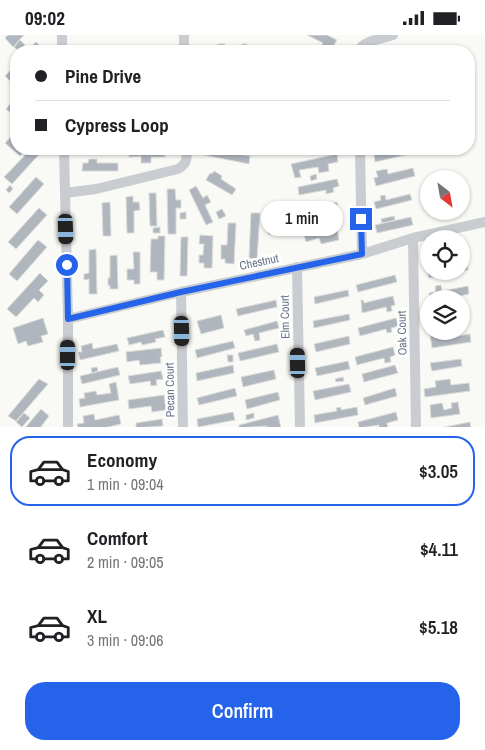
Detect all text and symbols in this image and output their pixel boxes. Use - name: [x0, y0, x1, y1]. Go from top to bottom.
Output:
- text: 09:02: [25, 5, 65, 31]
- text: Pine Drive: [65, 63, 141, 89]
- text: Cypress Loop: [65, 112, 169, 138]
- north arrow: [420, 170, 470, 220]
- map controls: [420, 170, 470, 340]
- callout: 1 min: [261, 201, 344, 237]
- text: 1 min: [285, 207, 319, 229]
- route end: [350, 208, 372, 230]
- car: [57, 214, 74, 244]
- button: locate: [420, 230, 470, 280]
- street label: Chestnut: [238, 250, 280, 274]
- route start: [56, 254, 78, 276]
- button: layers: [420, 290, 470, 340]
- street label: Elm Court: [277, 295, 293, 339]
- street label: Oak Court: [394, 310, 410, 356]
- car: [174, 316, 189, 346]
- car: [60, 340, 75, 370]
- car: [290, 348, 305, 378]
- street label: Pecan Court: [162, 362, 178, 417]
- text: Economy: [87, 447, 157, 473]
- icon: car: [27, 449, 72, 494]
- text: $3.05: [419, 458, 458, 484]
- text: 1 min · 09:04: [87, 473, 164, 495]
- text: Comfort: [87, 525, 148, 551]
- icon: car: [27, 527, 72, 572]
- text: $4.11: [420, 536, 458, 562]
- text: 2 min · 09:05: [87, 551, 164, 573]
- text: XL: [87, 603, 107, 629]
- icon: car: [27, 605, 72, 650]
- text: $5.18: [419, 614, 458, 640]
- text: 3 min · 09:06: [87, 629, 164, 651]
- button: Confirm: [25, 682, 460, 740]

